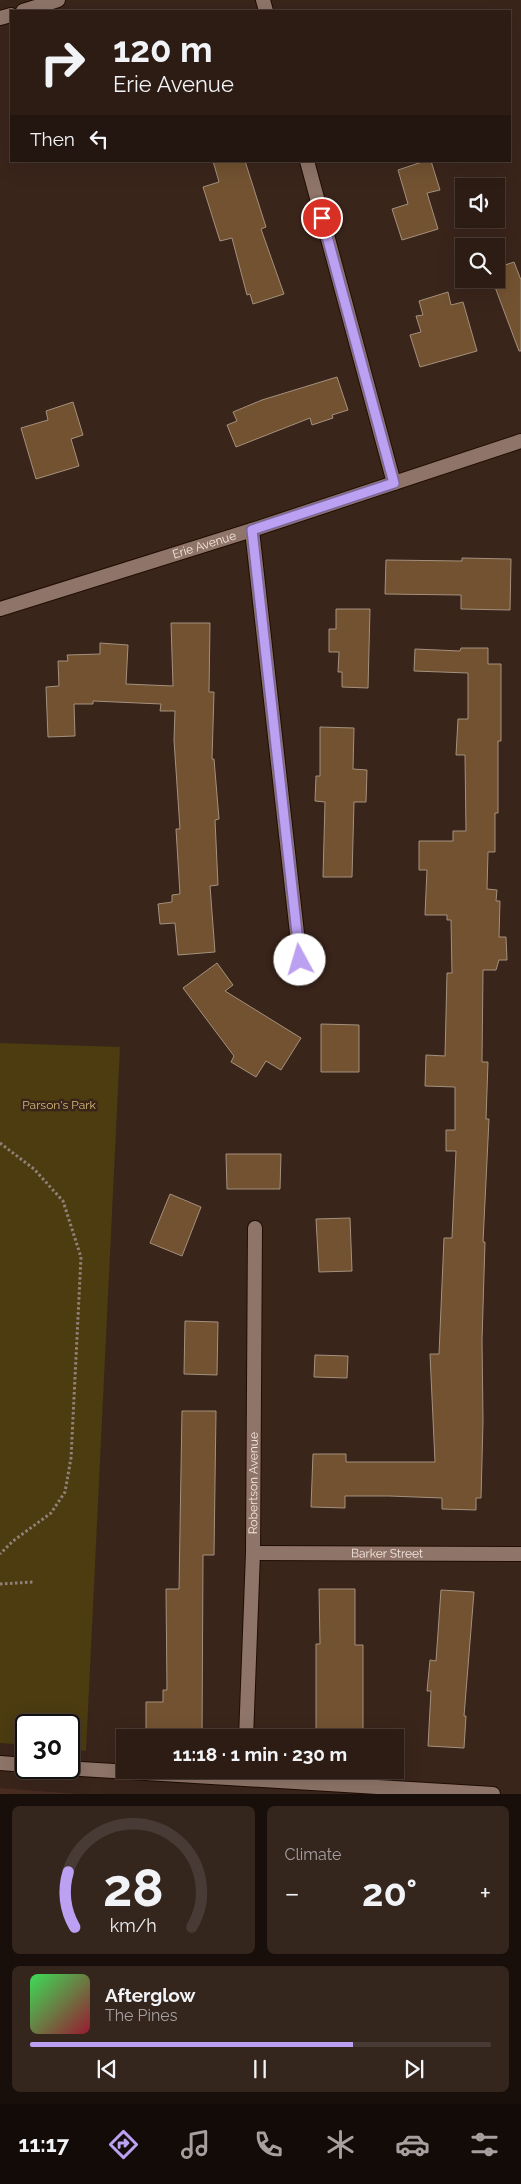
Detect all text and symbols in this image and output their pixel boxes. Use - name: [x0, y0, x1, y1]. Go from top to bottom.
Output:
- text: 120 m: [113, 29, 213, 70]
- icon: right: [30, 30, 95, 95]
- text: Erie Avenue: [113, 71, 234, 97]
- icon: left: [85, 125, 113, 153]
- text: Then: [30, 128, 75, 150]
- map controls: [455, 178, 505, 288]
- button: sound: [455, 178, 505, 228]
- pin: [301, 197, 343, 239]
- icon: arrive: [308, 204, 336, 232]
- button: search: [455, 238, 505, 288]
- street label: Erie Avenue: [171, 528, 238, 562]
- position arrow: [273, 933, 325, 985]
- park label: Parson's Park: [22, 1098, 96, 1112]
- street label: Robertson Avenue: [246, 1432, 261, 1534]
- street label: Barker Street: [351, 1546, 423, 1561]
- speed limit sign: 30: [15, 1714, 80, 1779]
- text: 11:18 · 1 min · 230 m: [173, 1743, 347, 1765]
- text: Climate: [285, 1845, 341, 1864]
- text: 28: [103, 1857, 164, 1918]
- text: 20°: [362, 1870, 417, 1915]
- text: −: [285, 1877, 300, 1910]
- text: +: [479, 1877, 491, 1910]
- text: km/h: [110, 1915, 157, 1936]
- text: Afterglow: [105, 1984, 195, 2006]
- text: The Pines: [105, 2006, 177, 2025]
- icon: previous: [93, 2055, 121, 2083]
- icon: pause: [246, 2055, 274, 2083]
- icon: next: [400, 2055, 428, 2083]
- icon: directions: [106, 2127, 141, 2162]
- icon: music: [178, 2127, 213, 2162]
- icon: phone: [251, 2127, 286, 2162]
- icon: climate: [323, 2127, 358, 2162]
- icon: car: [395, 2127, 430, 2162]
- icon: filters: [467, 2127, 502, 2162]
- text: 11:17: [19, 2131, 69, 2157]

